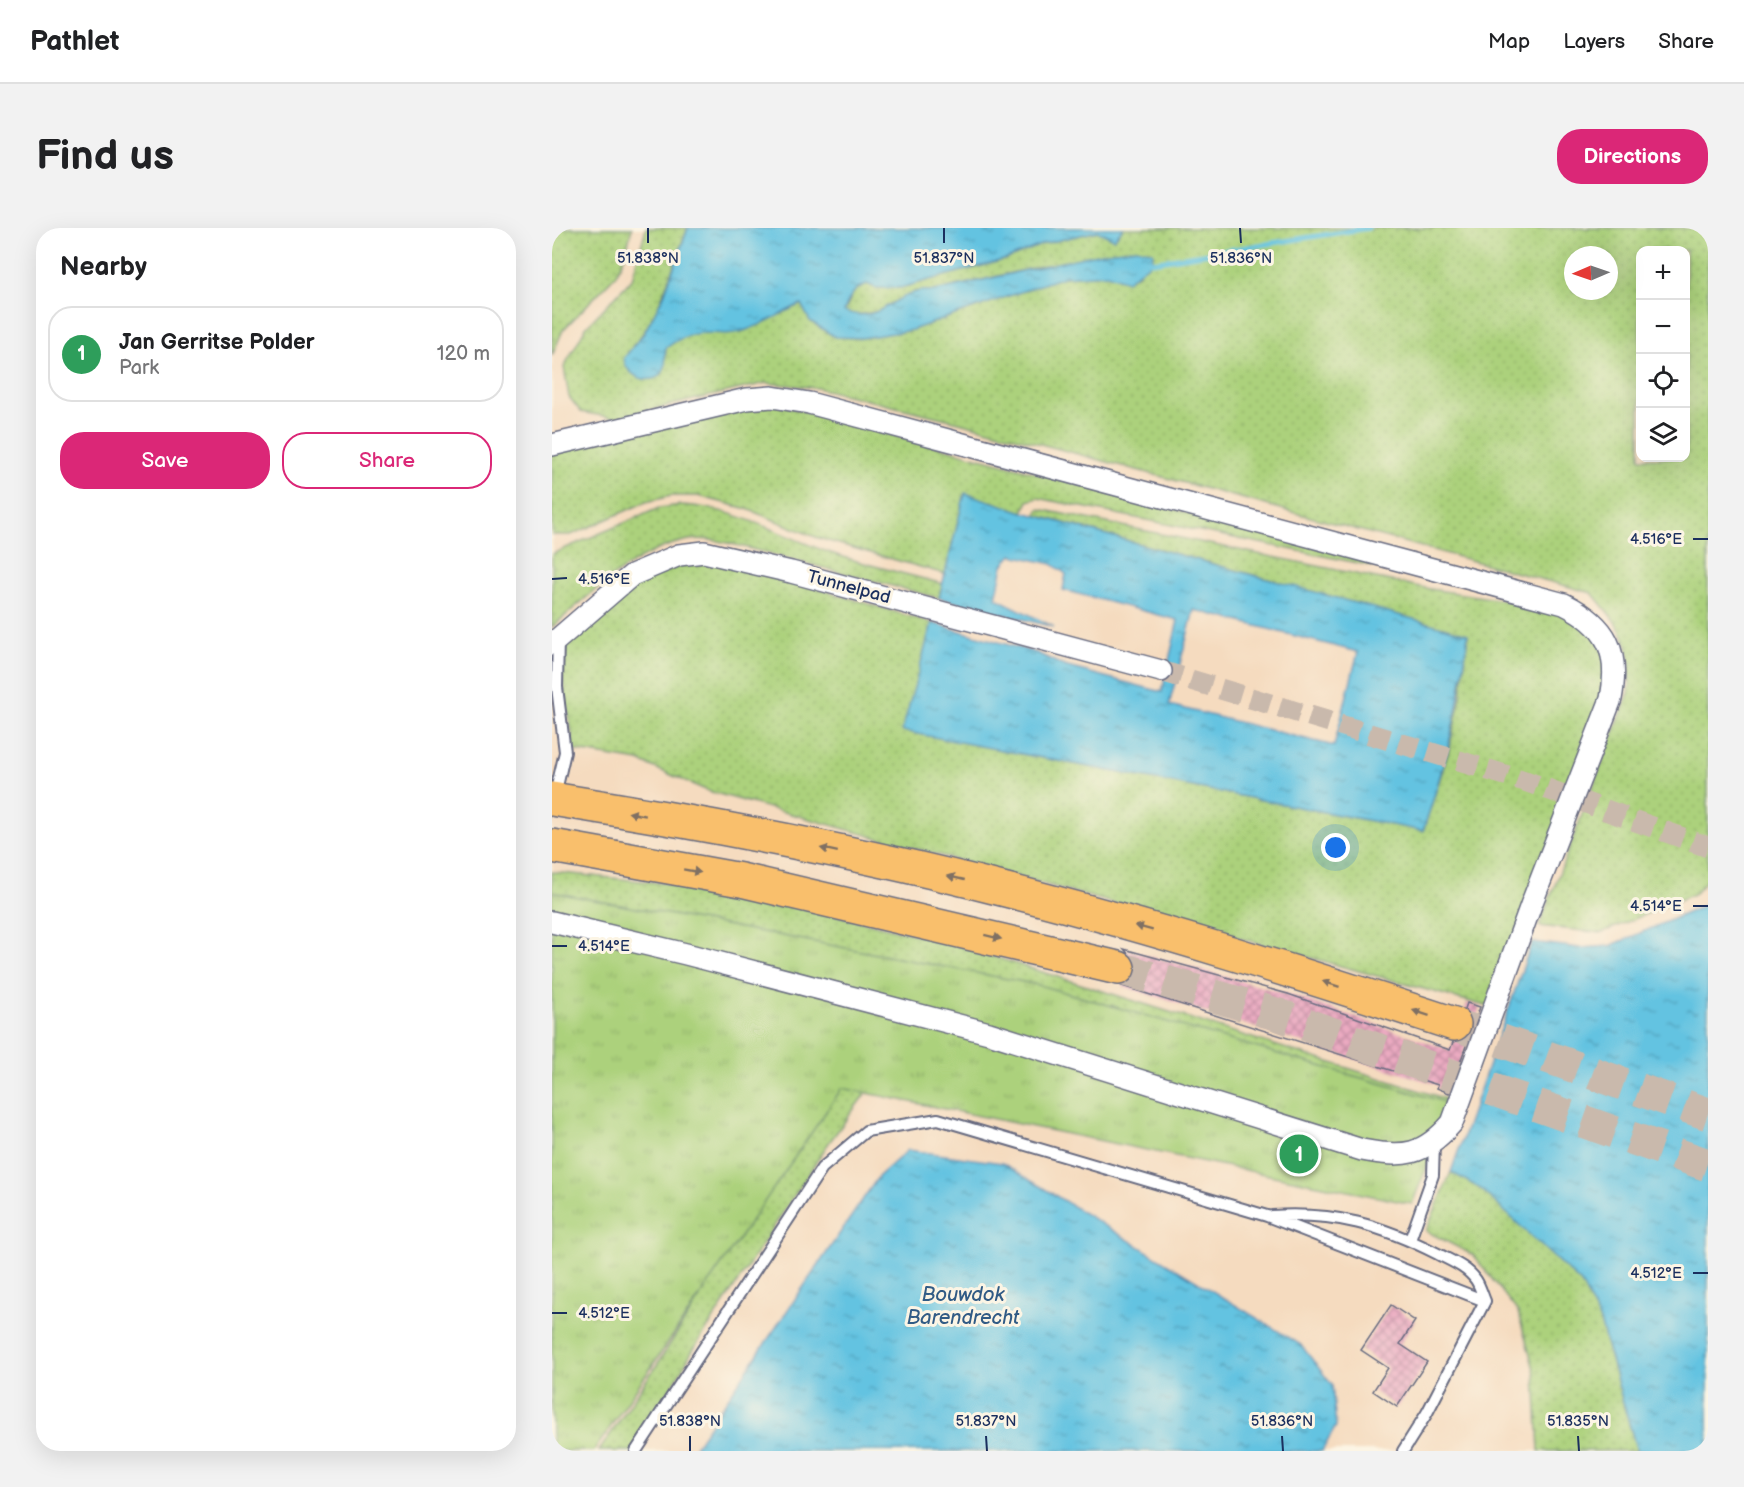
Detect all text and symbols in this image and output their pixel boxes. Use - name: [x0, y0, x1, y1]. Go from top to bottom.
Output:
- text: Pathlet: [30, 25, 119, 58]
- text: Map: [1488, 29, 1530, 54]
- text: Layers: [1563, 29, 1625, 54]
- text: Share: [1658, 29, 1714, 54]
- button: Directions: [1557, 129, 1708, 184]
- text: Find us: [36, 131, 174, 182]
- north arrow: [1564, 246, 1618, 300]
- map controls: [1636, 246, 1690, 462]
- button: +: [1636, 246, 1690, 300]
- text: 51.838°N: [617, 249, 679, 268]
- text: 51.837°N: [914, 249, 974, 268]
- text: 51.836°N: [1210, 249, 1272, 268]
- text: Nearby: [60, 252, 147, 283]
- button: −: [1636, 300, 1690, 354]
- text: Jan Gerritse Polder: [119, 329, 314, 356]
- text: 1: [77, 342, 86, 366]
- text: 120 m: [437, 342, 490, 366]
- button: locate: [1636, 354, 1690, 408]
- text: Park: [119, 356, 159, 380]
- button: layers: [1636, 408, 1690, 462]
- button: Save: [60, 432, 270, 489]
- button: Share: [282, 432, 492, 489]
- text: 4.516°E: [1630, 530, 1682, 549]
- street label: Tunnelpad: [805, 566, 893, 608]
- text: 4.516°E: [578, 570, 630, 589]
- one-way arrow: [628, 809, 647, 818]
- your location: [1321, 833, 1350, 862]
- one-way arrow: [819, 845, 838, 854]
- one-way arrow: [683, 867, 702, 876]
- one-way arrow: [946, 873, 965, 883]
- text: 4.514°E: [1630, 897, 1682, 916]
- one-way arrow: [1135, 922, 1153, 932]
- one-way arrow: [984, 933, 1003, 943]
- text: 4.514°E: [578, 937, 630, 956]
- one-way arrow: [1322, 979, 1340, 988]
- one-way arrow: [1412, 1008, 1430, 1017]
- pin: 1: [1280, 1132, 1318, 1176]
- text: 4.512°E: [1630, 1264, 1682, 1283]
- water label: Bouwdok Barendrecht: [907, 1283, 1020, 1330]
- text: 4.512°E: [578, 1304, 630, 1323]
- text: 51.838°N: [659, 1412, 721, 1431]
- text: 51.837°N: [956, 1412, 1016, 1431]
- text: 51.836°N: [1251, 1412, 1313, 1431]
- text: 51.835°N: [1547, 1412, 1609, 1431]

